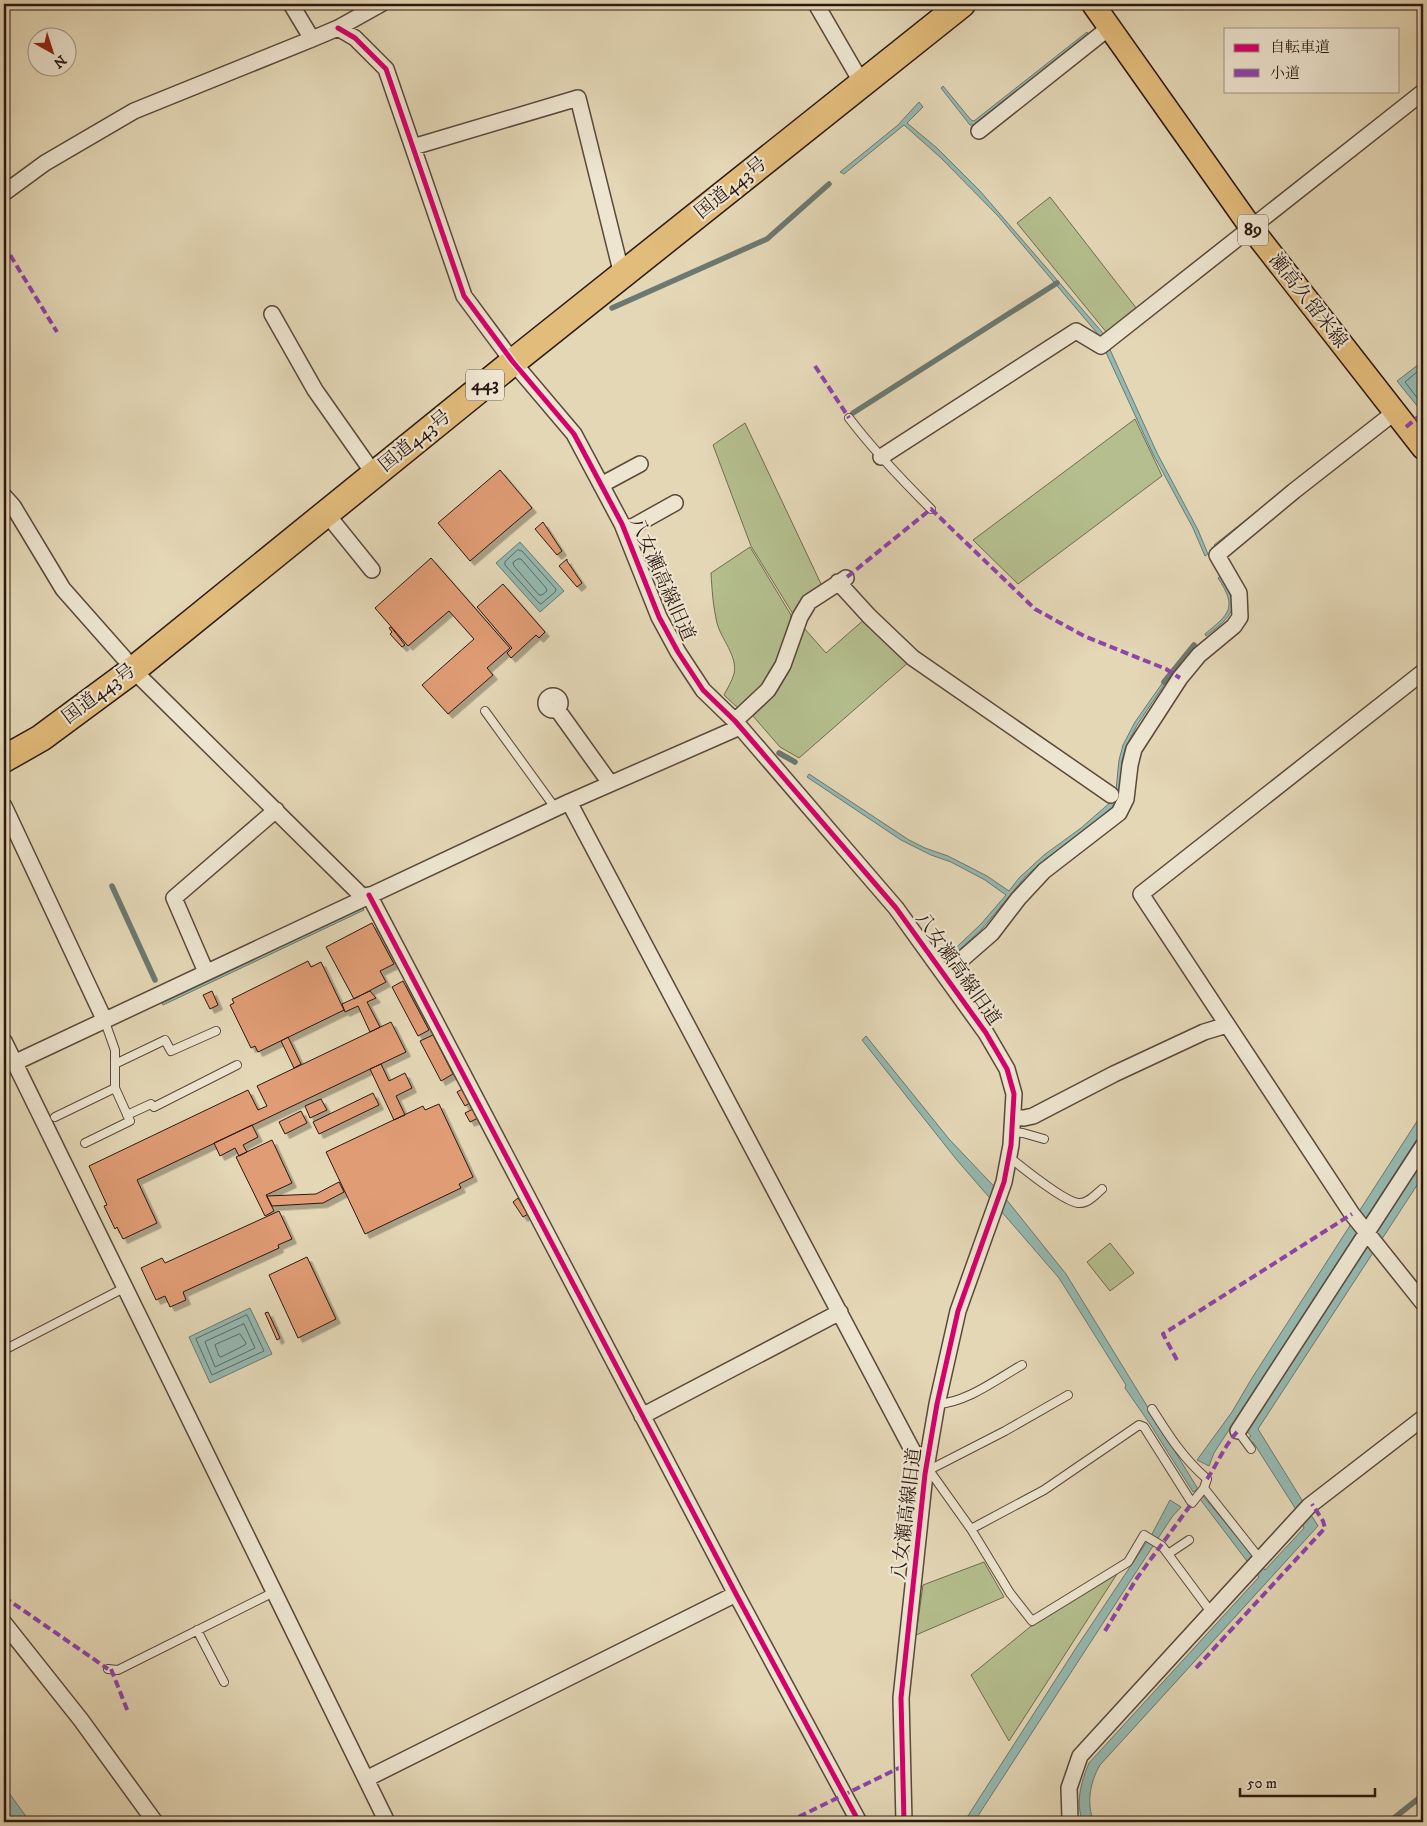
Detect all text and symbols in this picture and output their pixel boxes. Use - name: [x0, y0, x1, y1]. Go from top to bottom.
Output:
- north arrow: [28, 28, 78, 78]
- legend: [1224, 28, 1400, 92]
- text: 自転車道: [1270, 38, 1330, 57]
- text: N: [49, 51, 70, 72]
- text: 小道: [1270, 64, 1300, 83]
- street label: 国道443号: [690, 152, 772, 224]
- road number: 89: [1238, 214, 1268, 246]
- street label: 瀬高久留米線: [1264, 249, 1352, 353]
- road number: 443: [466, 370, 504, 400]
- street label: 国道443号: [374, 405, 456, 477]
- street label: 八女瀬高線旧道: [624, 514, 700, 644]
- street label: 国道443号: [58, 659, 140, 729]
- street label: 八女瀬高線旧道: [910, 908, 1006, 1030]
- street label: 八女瀬高線旧道: [887, 1447, 927, 1581]
- scale bar: [1240, 1766, 1374, 1798]
- text: 50 m: [1247, 1774, 1277, 1793]

